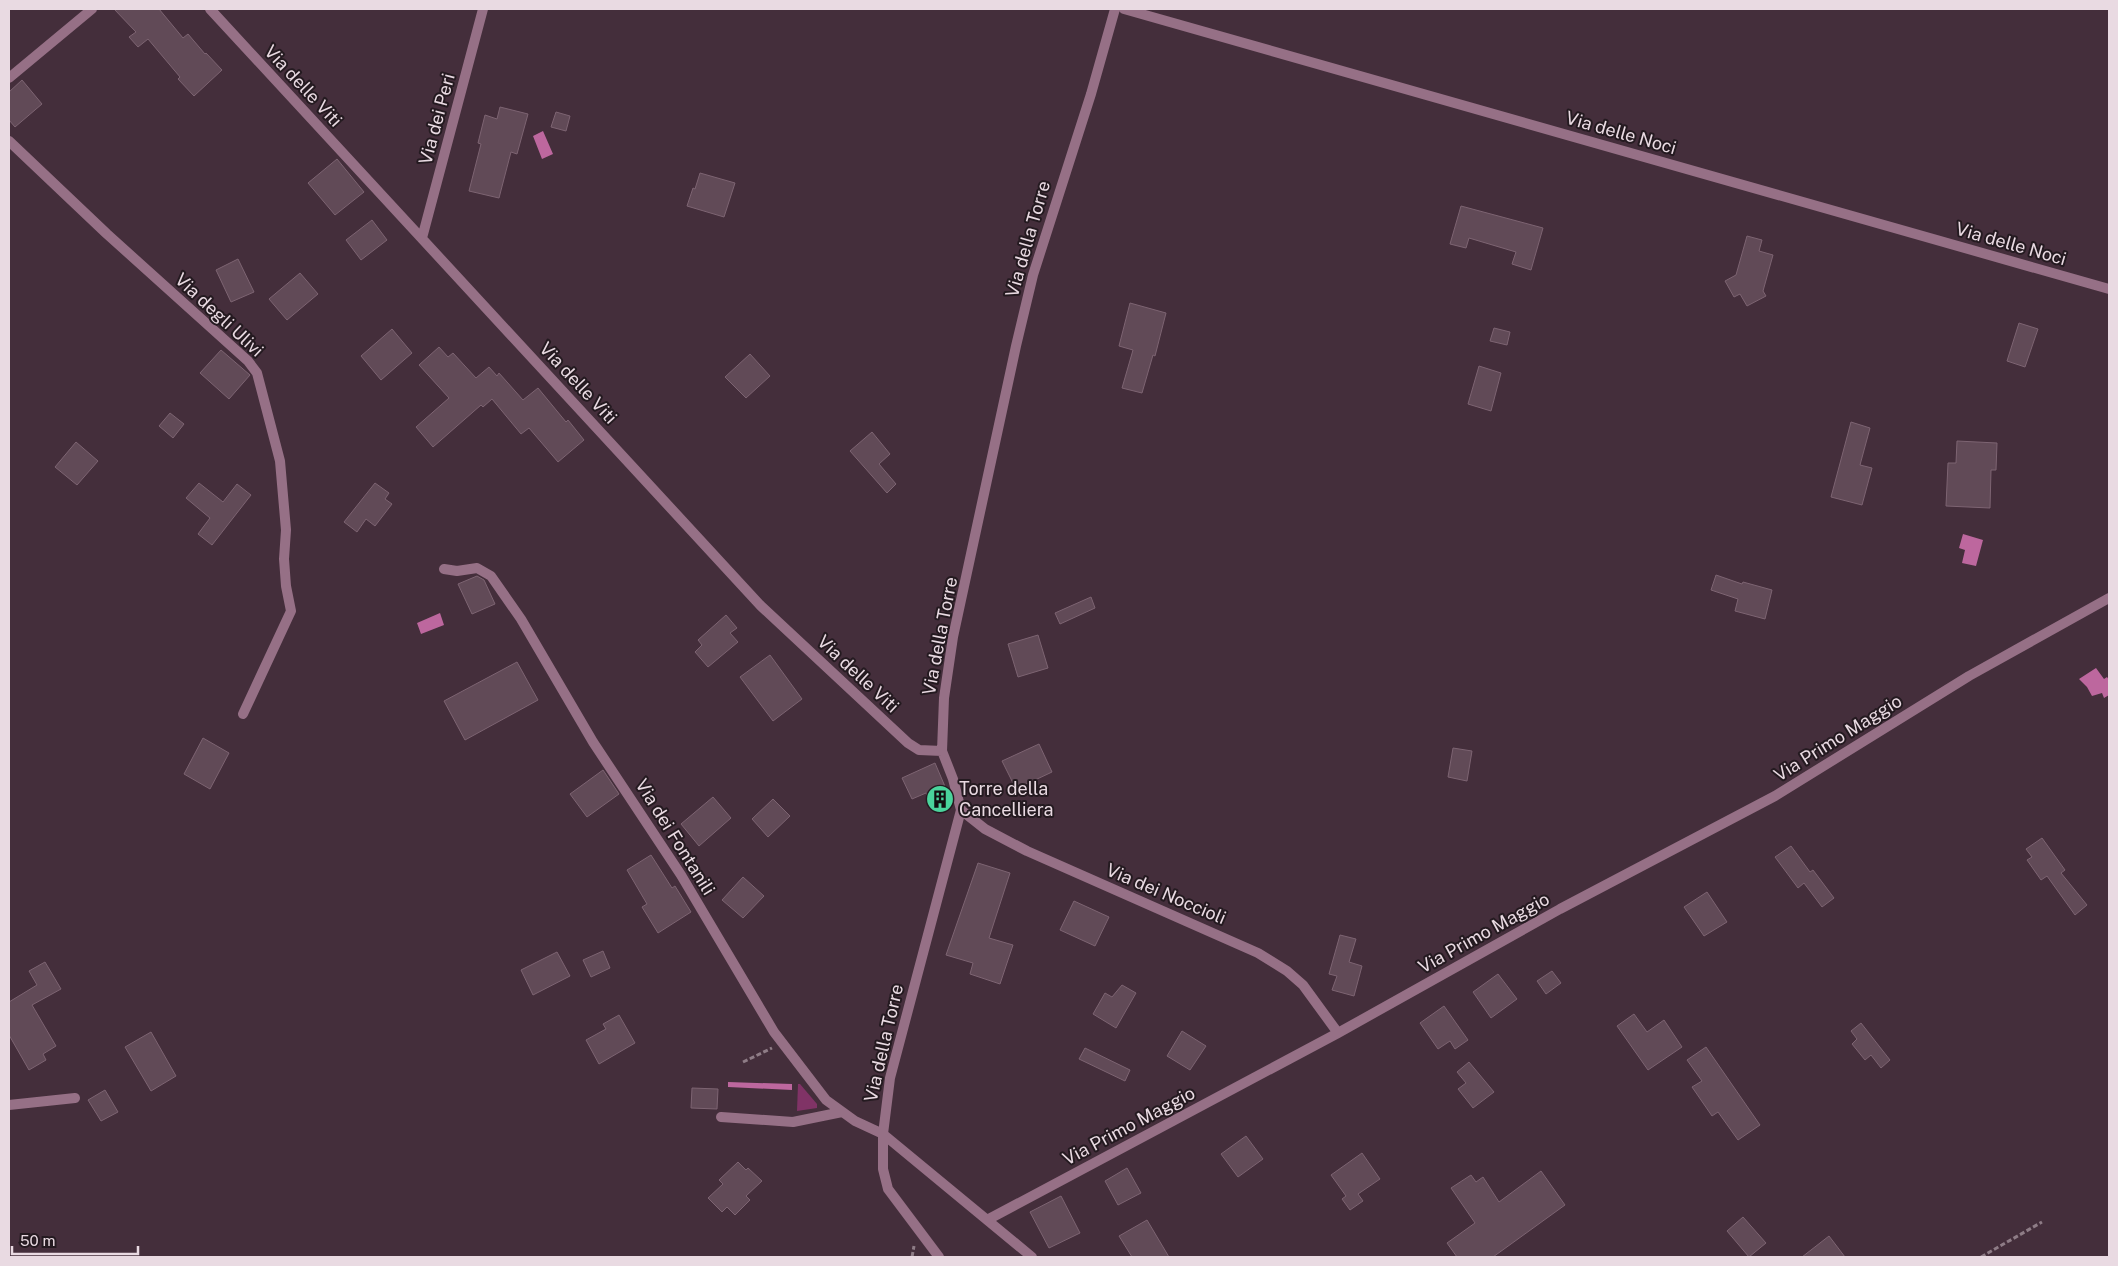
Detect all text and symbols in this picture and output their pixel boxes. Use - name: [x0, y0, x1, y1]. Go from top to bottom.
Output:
- street label: Via delle Viti: [260, 41, 346, 131]
- street label: Via dei Peri: [414, 71, 459, 167]
- street label: Via delle Noci: [1563, 107, 1679, 158]
- street label: Via della Torre: [1001, 178, 1054, 300]
- street label: Via delle Noci: [1953, 218, 2069, 269]
- street label: Via degli Ulivi: [171, 268, 268, 361]
- street label: Via delle Viti: [535, 338, 621, 428]
- street label: Via della Torre: [918, 575, 961, 697]
- street label: Via delle Viti: [813, 631, 903, 717]
- street label: Via Primo Maggio: [1770, 690, 1905, 785]
- street label: Via dei Fontanili: [631, 775, 719, 899]
- place label: Torre della Cancelliera: [959, 778, 1053, 820]
- building icon: Torre della Cancelliera: [925, 784, 955, 814]
- street label: Via dei Noccioli: [1103, 859, 1229, 928]
- street label: Via Primo Maggio: [1415, 888, 1553, 977]
- street label: Via della Torre: [860, 982, 907, 1104]
- street label: Via Primo Maggio: [1059, 1082, 1198, 1169]
- scale bar: [12, 1224, 139, 1256]
- text: 50 m: [20, 1232, 55, 1249]

